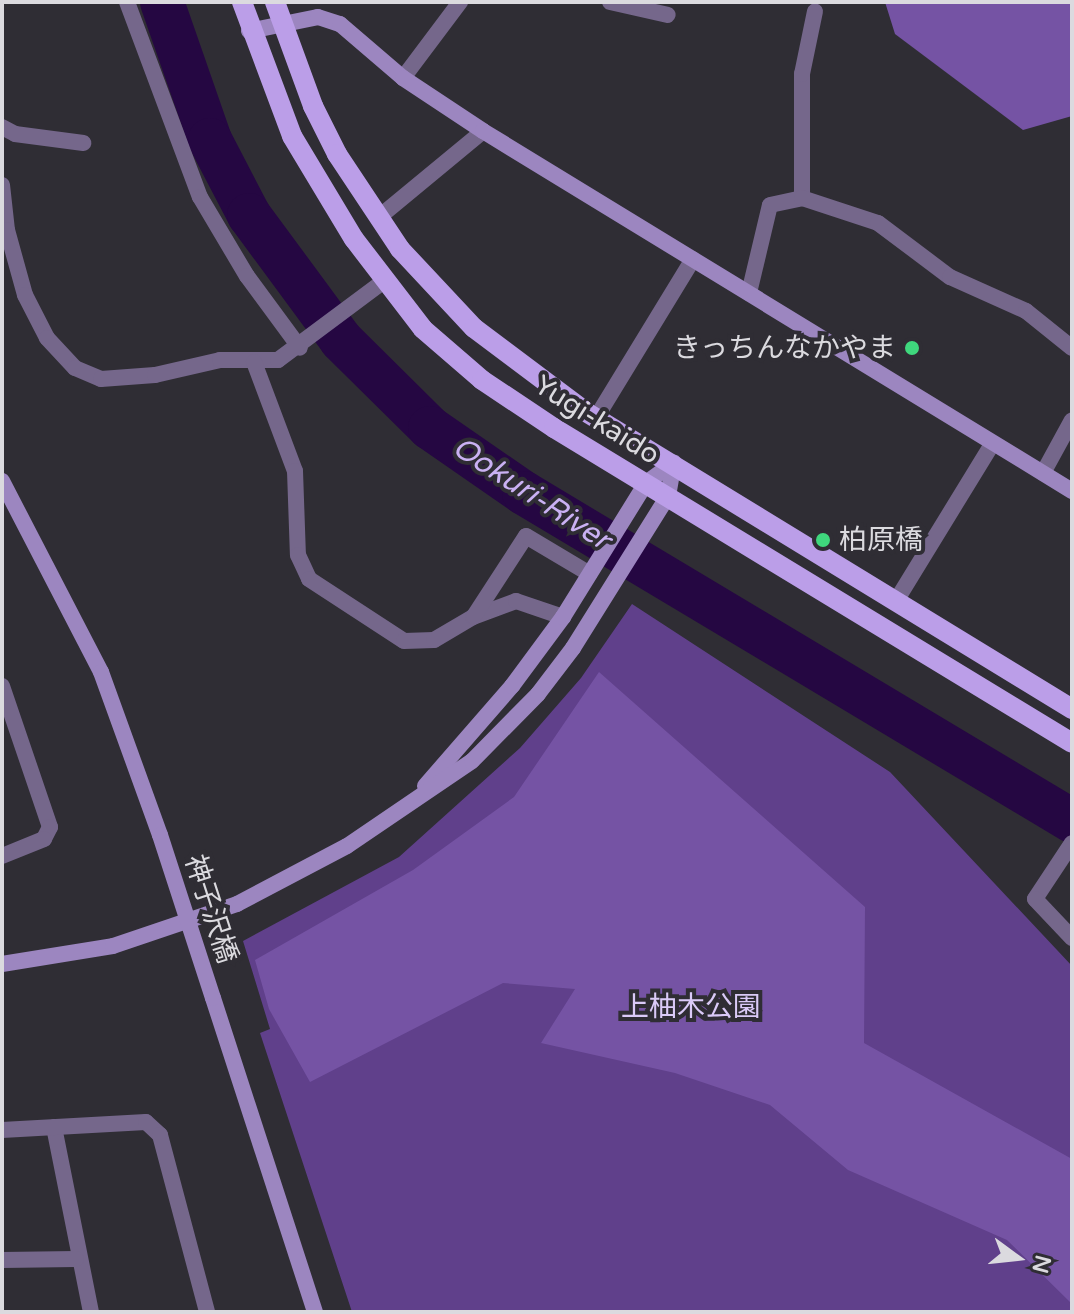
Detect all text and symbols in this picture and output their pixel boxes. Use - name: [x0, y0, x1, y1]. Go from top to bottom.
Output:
- place label: きっちんなかやま: [672, 331, 896, 365]
- marker: きっちんなかやま: [903, 339, 921, 357]
- street label: Yugi-kaido: [528, 368, 666, 472]
- water label: Ookuri-River: [445, 430, 617, 558]
- place label: 柏原橋: [839, 523, 923, 557]
- marker: 柏原橋: [814, 531, 832, 549]
- street label: 神子沢橋: [178, 851, 244, 967]
- park label: 上柚木公園: [621, 990, 761, 1024]
- north arrow: [978, 1218, 1058, 1298]
- text: N: [1026, 1252, 1056, 1276]

